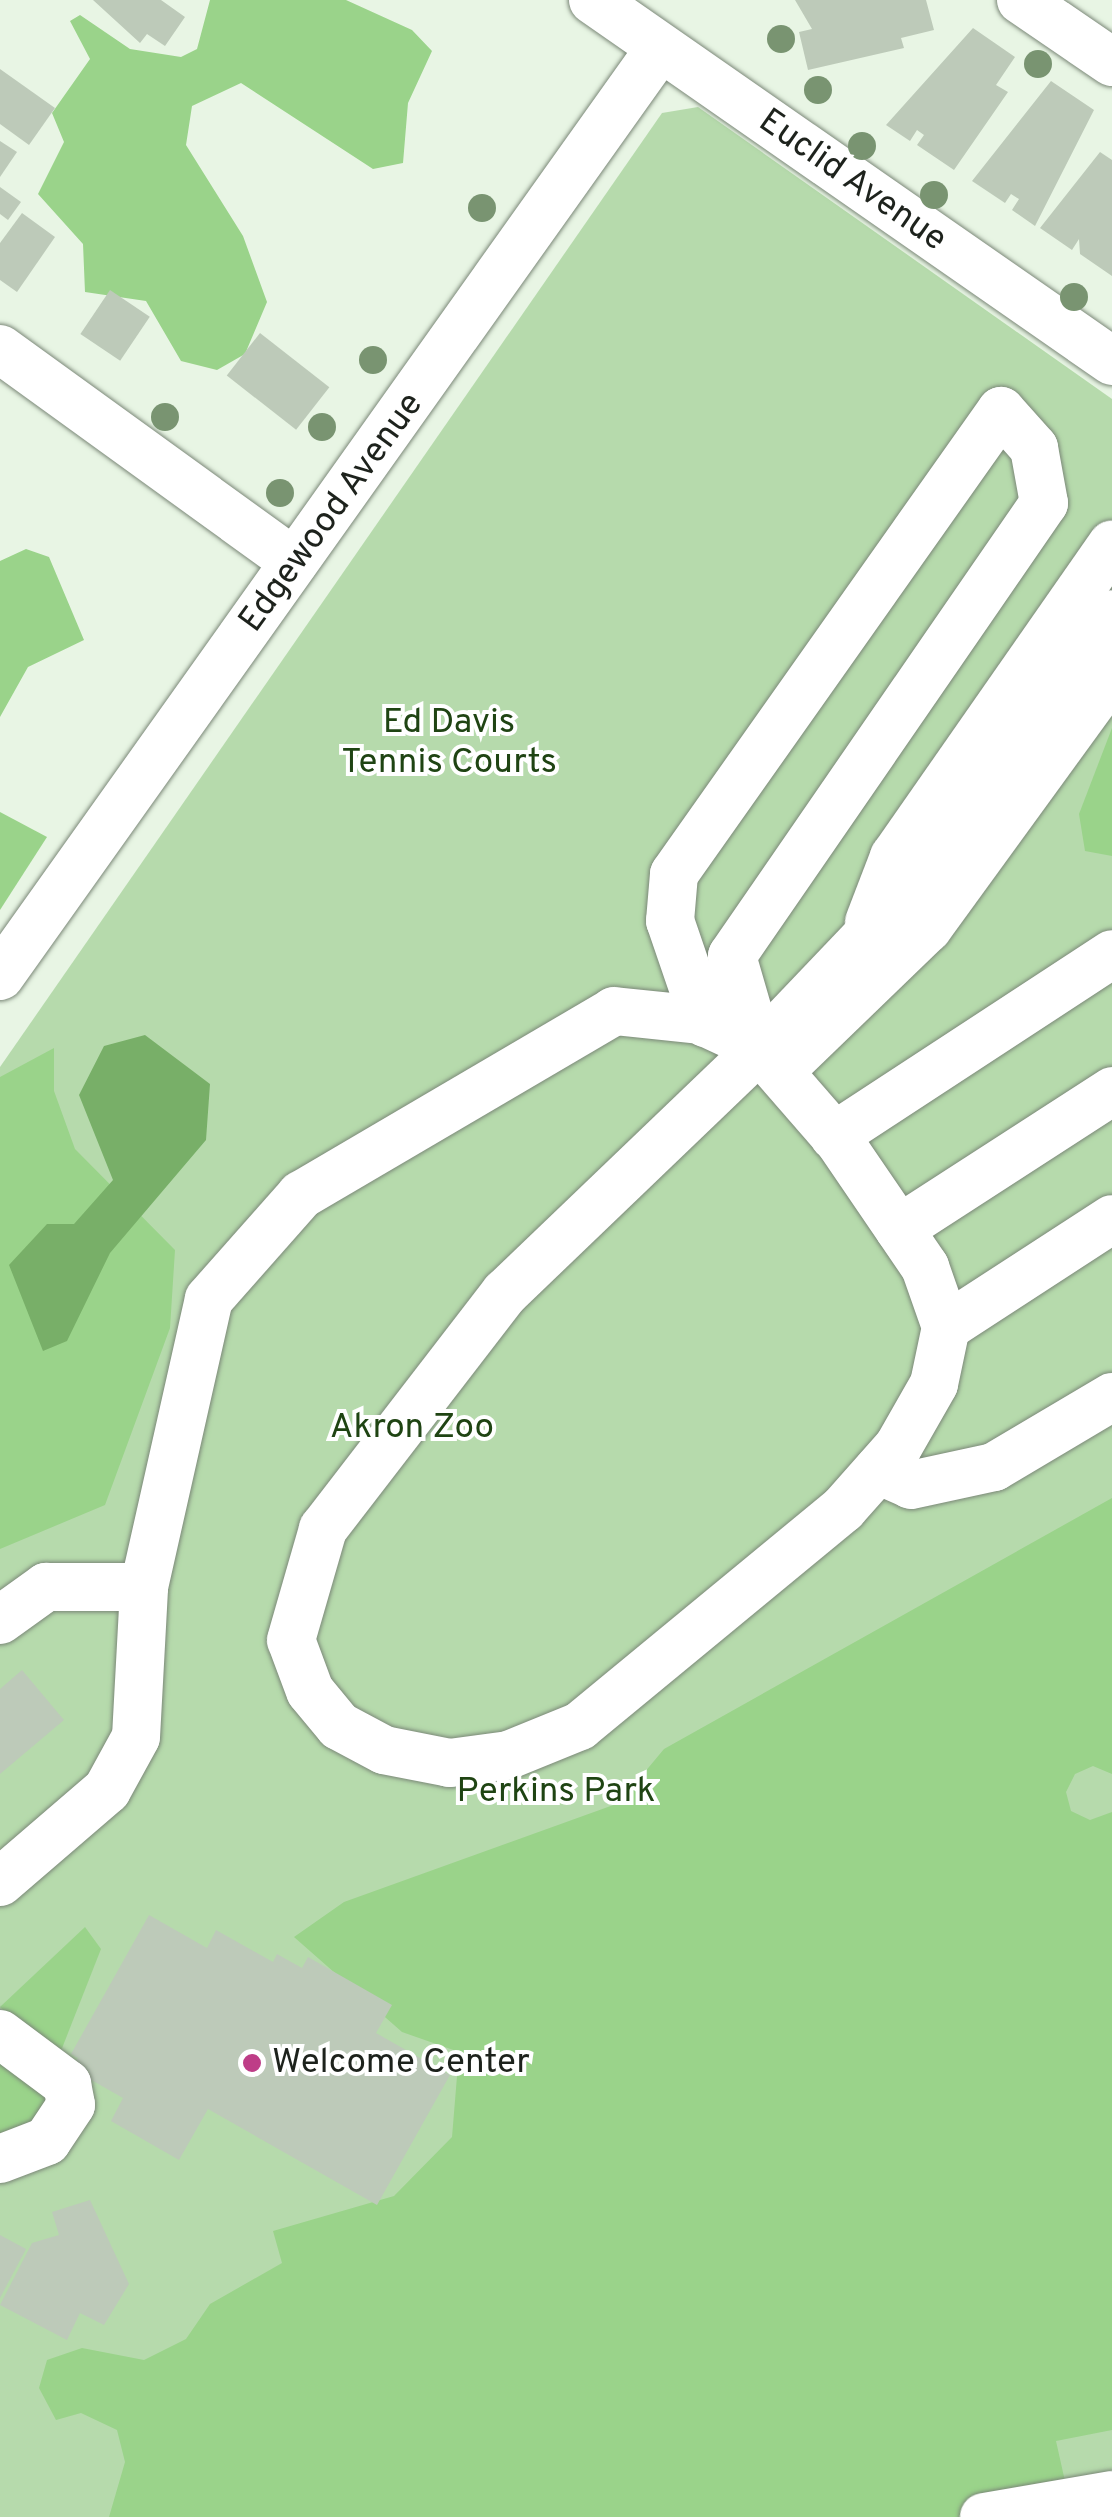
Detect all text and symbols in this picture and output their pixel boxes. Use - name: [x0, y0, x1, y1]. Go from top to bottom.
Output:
- street label: Euclid Avenue: [749, 100, 955, 262]
- street label: Edgewood Avenue: [231, 384, 433, 642]
- park label: Ed Davis Tennis Courts: [341, 702, 557, 784]
- park label: Akron Zoo: [330, 1407, 494, 1449]
- park label: Perkins Park: [457, 1771, 655, 1813]
- place label: Welcome Center: [272, 2042, 530, 2084]
- marker: Welcome Center: [241, 2052, 263, 2074]

